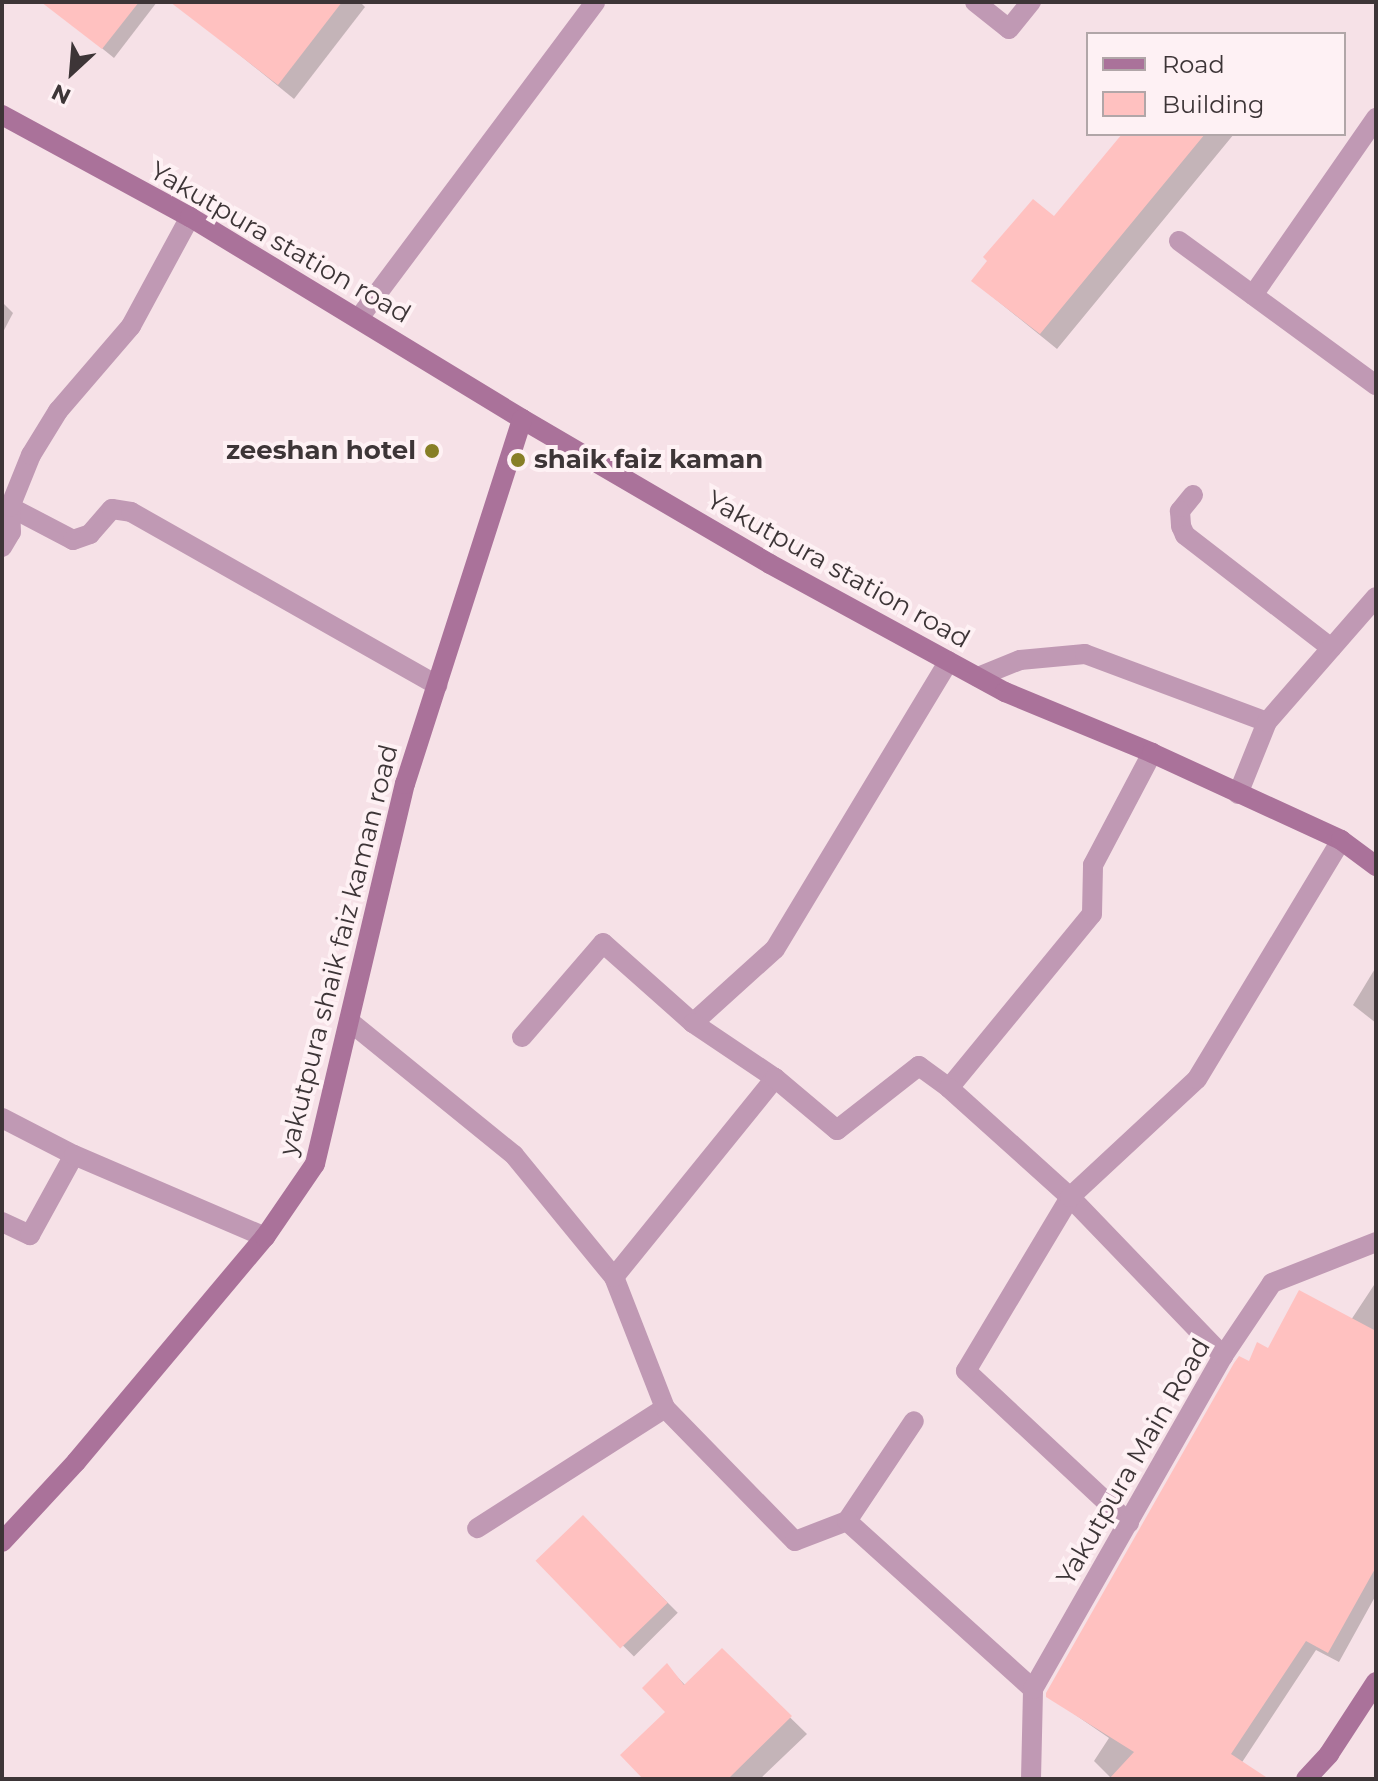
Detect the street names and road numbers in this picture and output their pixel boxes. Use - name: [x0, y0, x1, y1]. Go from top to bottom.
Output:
- street label: Yakutpura station road: [144, 156, 416, 330]
- street label: Yakutpura station road: [701, 485, 975, 655]
- street label: yakutpura shaik faiz kaman road: [273, 741, 405, 1159]
- street label: Yakutpura Main Road: [1051, 1333, 1217, 1591]

